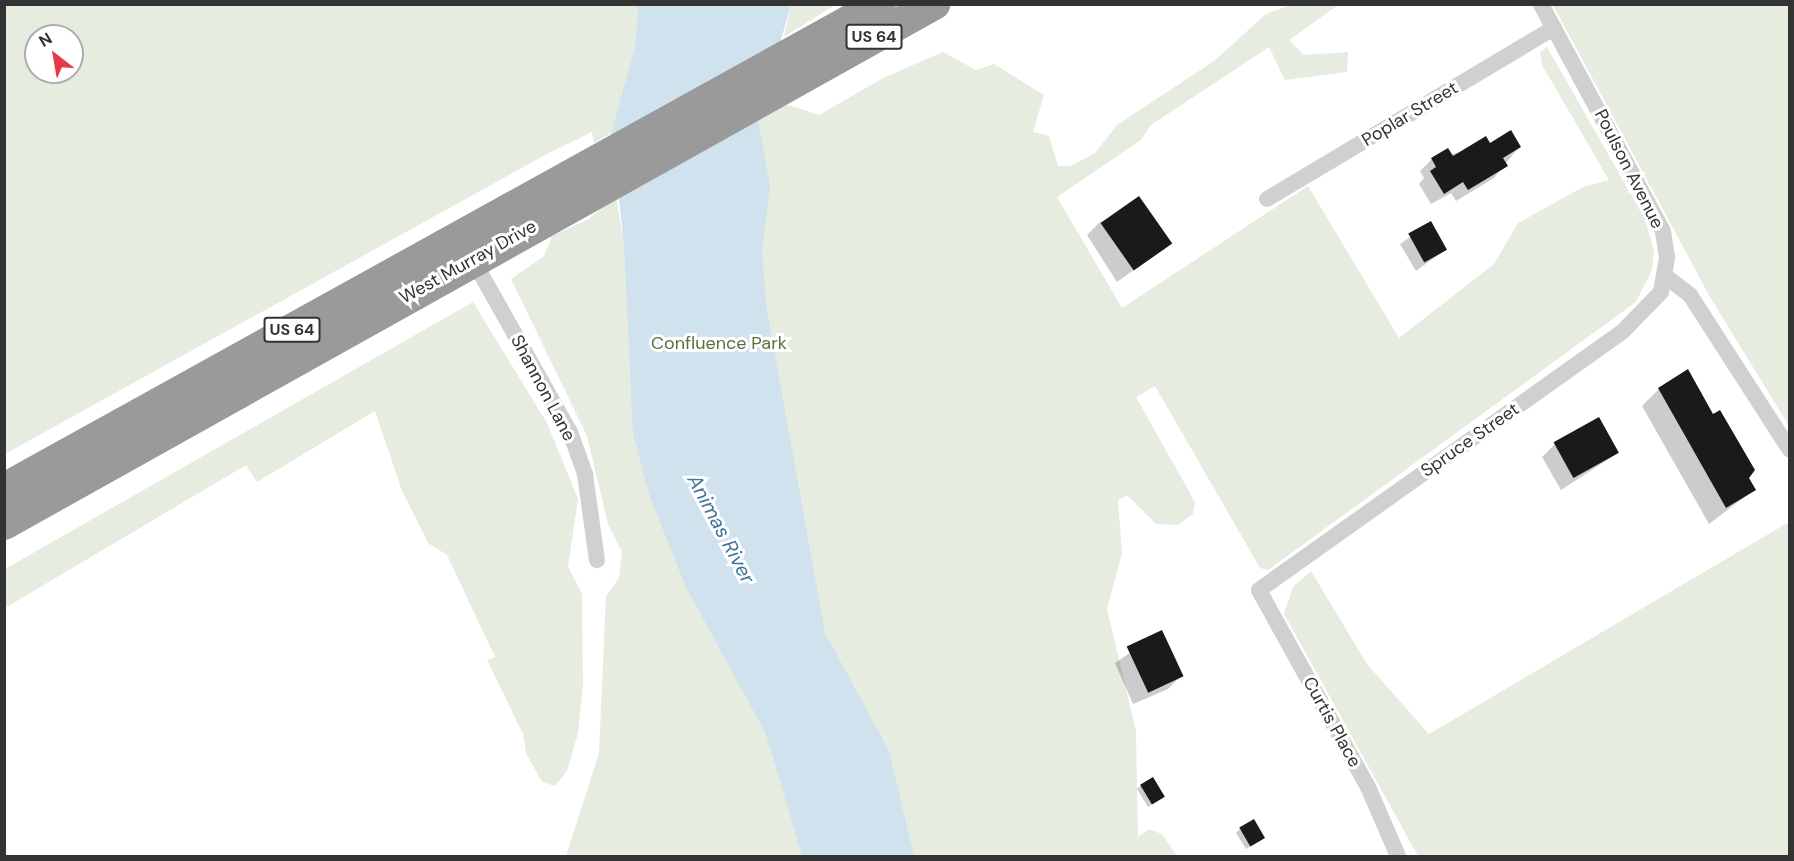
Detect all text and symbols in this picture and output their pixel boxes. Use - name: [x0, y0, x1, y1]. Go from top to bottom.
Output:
- north arrow: [24, 24, 84, 84]
- road number: US 64: [846, 24, 902, 50]
- text: N: [35, 28, 56, 52]
- street label: Poplar Street: [1358, 77, 1462, 151]
- street label: Poulson Avenue: [1590, 106, 1668, 232]
- street label: West Murray Drive: [396, 215, 540, 309]
- road number: US 64: [264, 317, 320, 343]
- street label: Shannon Lane: [506, 331, 580, 445]
- park label: Confluence Park: [651, 332, 787, 354]
- street label: Spruce Street: [1417, 398, 1523, 482]
- water label: Animas River: [682, 470, 760, 588]
- street label: Curtis Place: [1298, 673, 1366, 771]

